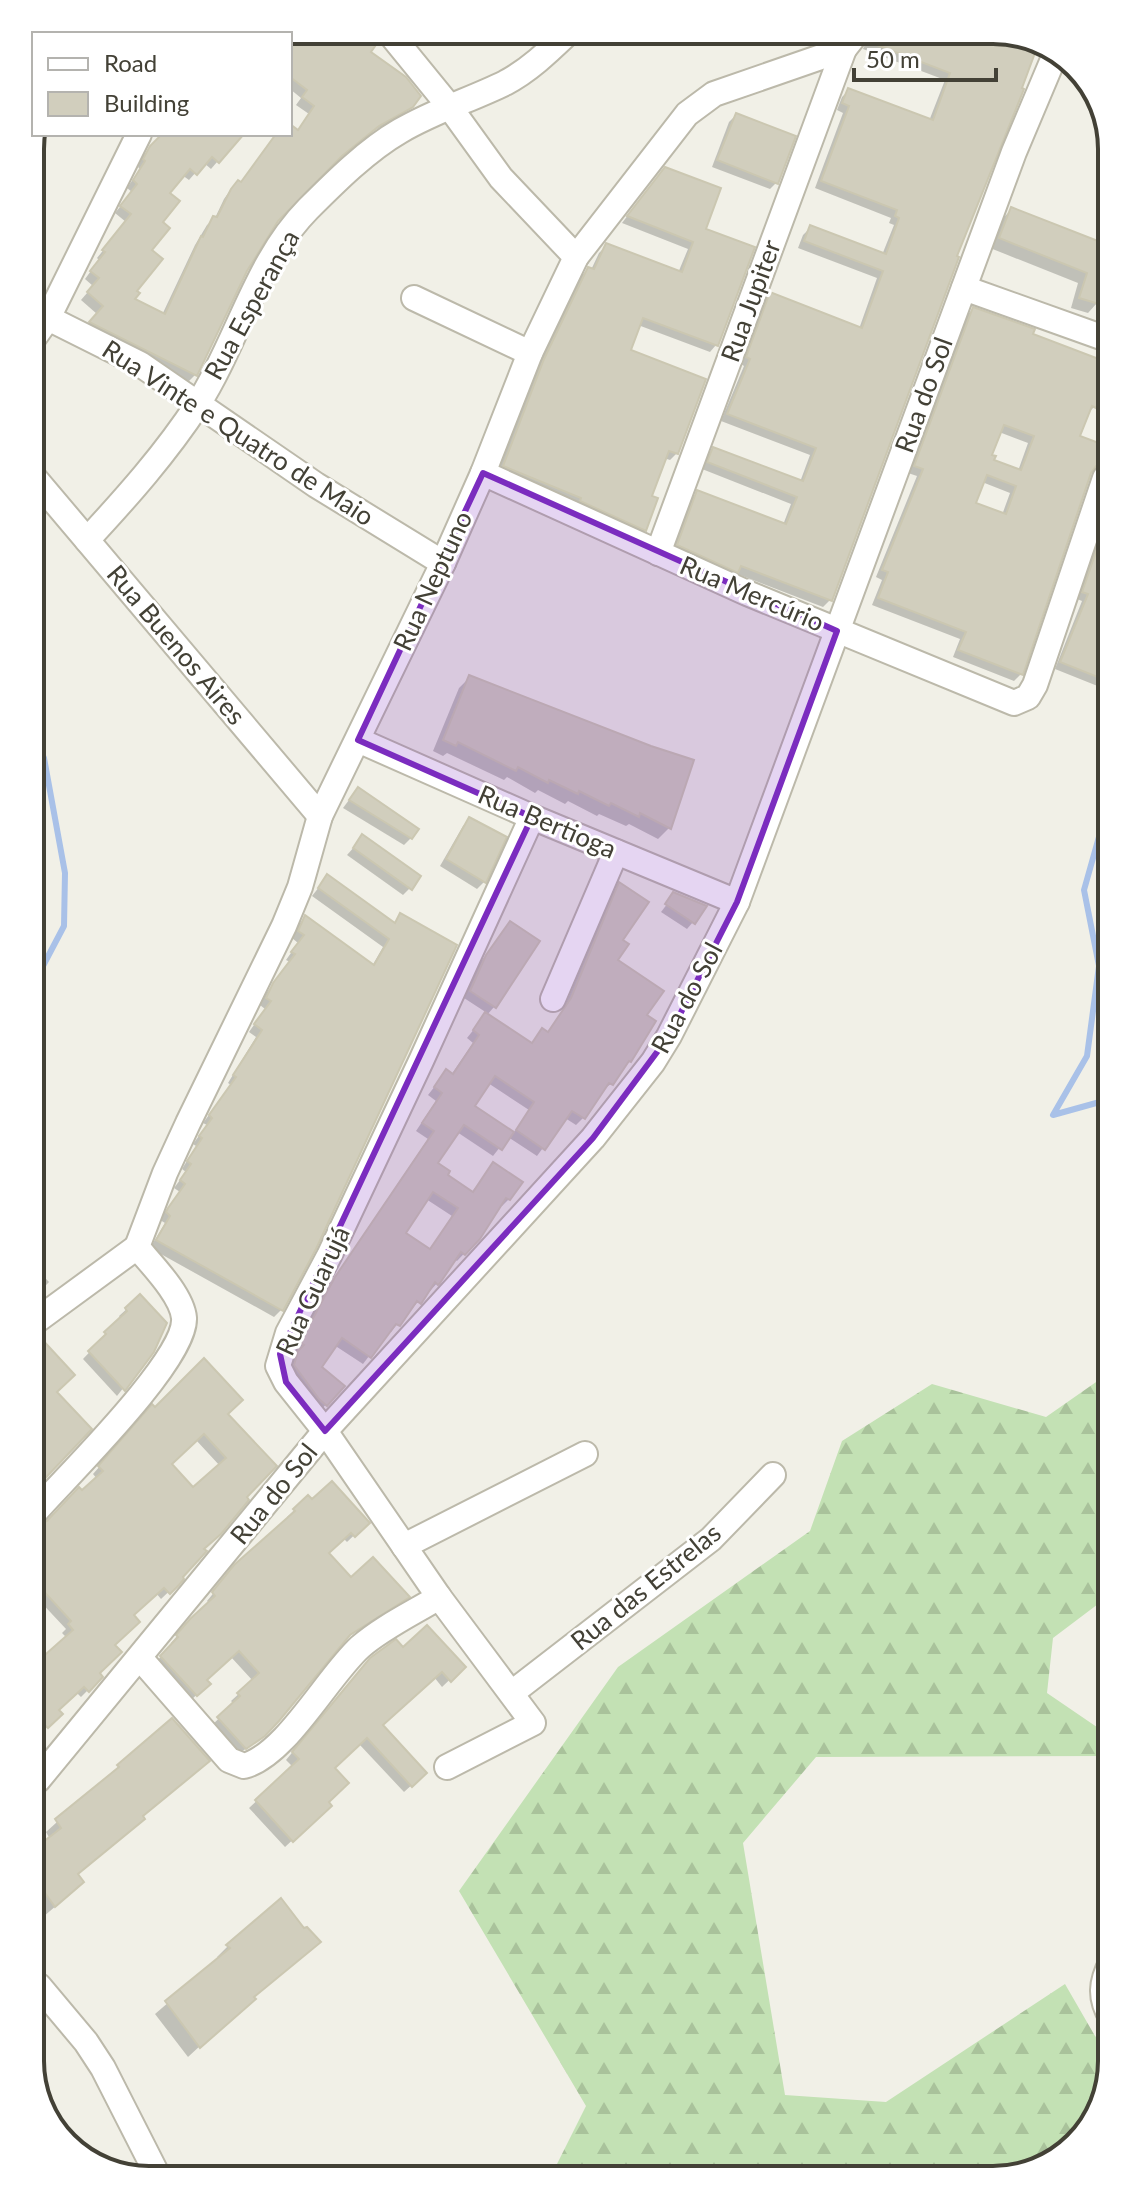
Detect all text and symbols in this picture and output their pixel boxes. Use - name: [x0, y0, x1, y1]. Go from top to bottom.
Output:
- legend: [32, 32, 292, 136]
- scale bar: [854, 32, 996, 82]
- text: 50 m: [866, 44, 920, 73]
- text: Road: [104, 48, 157, 77]
- text: Building: [104, 88, 189, 117]
- street label: Rua Esperança: [197, 224, 305, 385]
- street label: Rua Jupiter: [713, 235, 787, 366]
- street label: Rua Vinte e Quatro de Maio: [97, 332, 380, 532]
- street label: Rua do Sol: [887, 332, 959, 457]
- street label: Rua Neptuno: [386, 506, 478, 656]
- street label: Rua Mercúrio: [675, 548, 829, 638]
- street label: Rua Buenos Aires: [101, 558, 253, 731]
- street label: Rua Bertioga: [474, 778, 621, 864]
- street label: Rua do Sol: [644, 937, 729, 1058]
- street label: Rua Guarujá: [268, 1221, 356, 1360]
- street label: Rua do Sol: [223, 1436, 324, 1550]
- street label: Rua das Estrelas: [564, 1516, 727, 1656]

